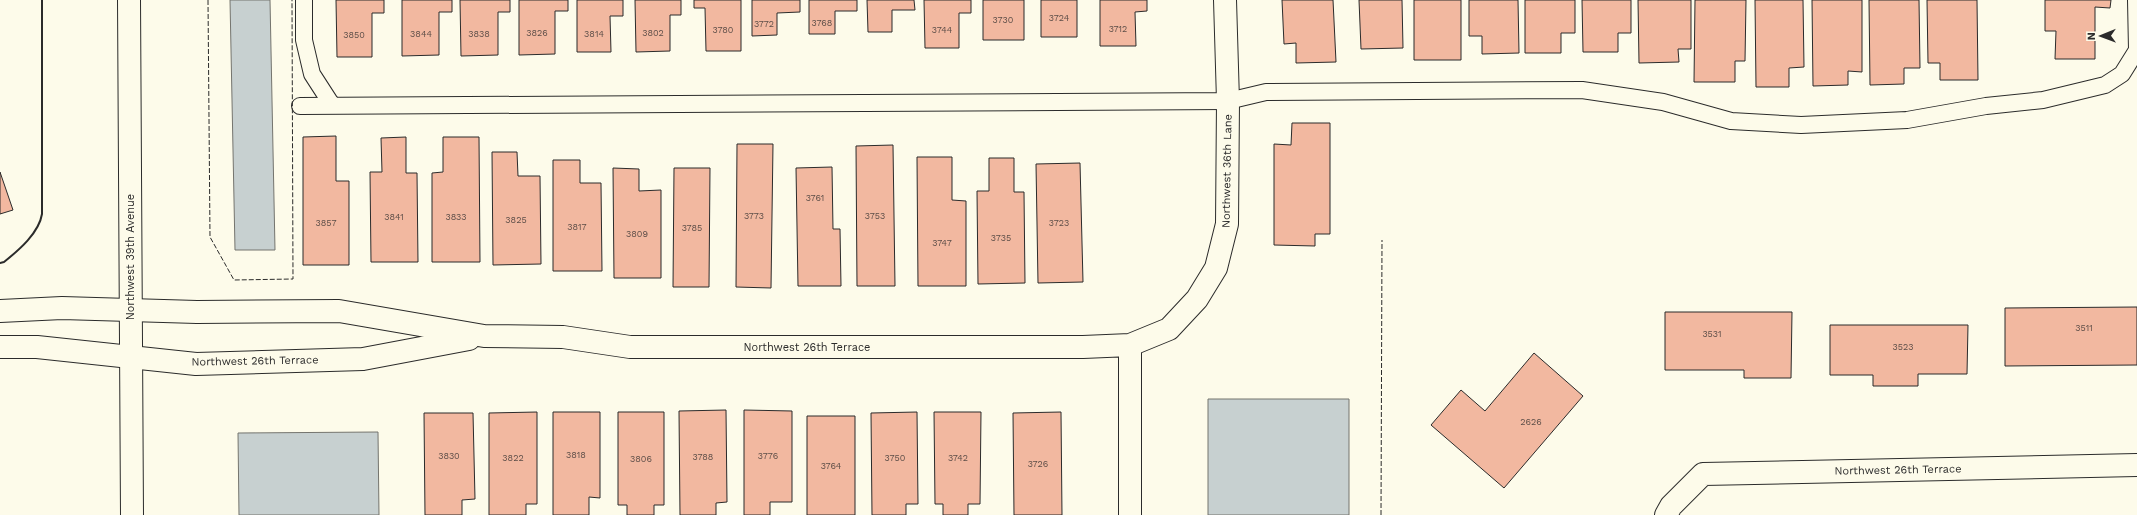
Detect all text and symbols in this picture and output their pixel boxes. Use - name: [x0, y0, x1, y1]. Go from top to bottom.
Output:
- house number: 3724: [1049, 13, 1070, 23]
- house number: 3730: [993, 15, 1014, 25]
- north arrow: [2081, 16, 2121, 56]
- house number: 3768: [812, 18, 832, 28]
- house number: 3772: [754, 19, 774, 29]
- house number: 3712: [1109, 24, 1127, 34]
- house number: 3780: [713, 25, 734, 35]
- house number: 3744: [932, 25, 953, 35]
- house number: 3826: [526, 28, 548, 38]
- house number: 3802: [642, 28, 664, 38]
- house number: 3844: [410, 29, 432, 39]
- house number: 3838: [468, 29, 490, 39]
- house number: 3814: [584, 29, 604, 39]
- house number: 3850: [343, 30, 365, 40]
- text: N: [2085, 32, 2098, 40]
- street label: Northwest 36th Lane: [1220, 114, 1234, 228]
- house number: 3761: [806, 193, 824, 203]
- street label: Northwest 39th Avenue: [124, 194, 137, 320]
- house number: 3773: [744, 211, 764, 221]
- house number: 3753: [865, 211, 885, 221]
- house number: 3841: [384, 212, 404, 222]
- house number: 3833: [445, 212, 467, 222]
- house number: 3825: [505, 215, 527, 225]
- house number: 3857: [315, 218, 337, 228]
- house number: 3723: [1049, 218, 1069, 228]
- house number: 3817: [567, 222, 587, 232]
- house number: 3785: [682, 223, 702, 233]
- house number: 3809: [626, 229, 648, 239]
- house number: 3735: [991, 233, 1011, 243]
- house number: 3747: [932, 238, 952, 248]
- house number: 3511: [2075, 323, 2093, 333]
- house number: 3531: [1702, 329, 1722, 339]
- street label: Northwest 26th Terrace: [744, 341, 870, 354]
- house number: 3523: [1893, 342, 1913, 352]
- street label: Northwest 26th Terrace: [191, 353, 319, 369]
- house number: 2626: [1520, 417, 1542, 427]
- house number: 3818: [566, 450, 586, 460]
- house number: 3830: [438, 451, 460, 461]
- house number: 3776: [758, 451, 778, 461]
- house number: 3788: [693, 452, 713, 462]
- house number: 3822: [502, 453, 524, 463]
- house number: 3750: [885, 453, 906, 463]
- house number: 3742: [948, 453, 968, 463]
- house number: 3806: [630, 454, 652, 464]
- house number: 3726: [1028, 459, 1048, 469]
- house number: 3764: [821, 461, 842, 471]
- street label: Northwest 26th Terrace: [1834, 462, 1962, 478]

